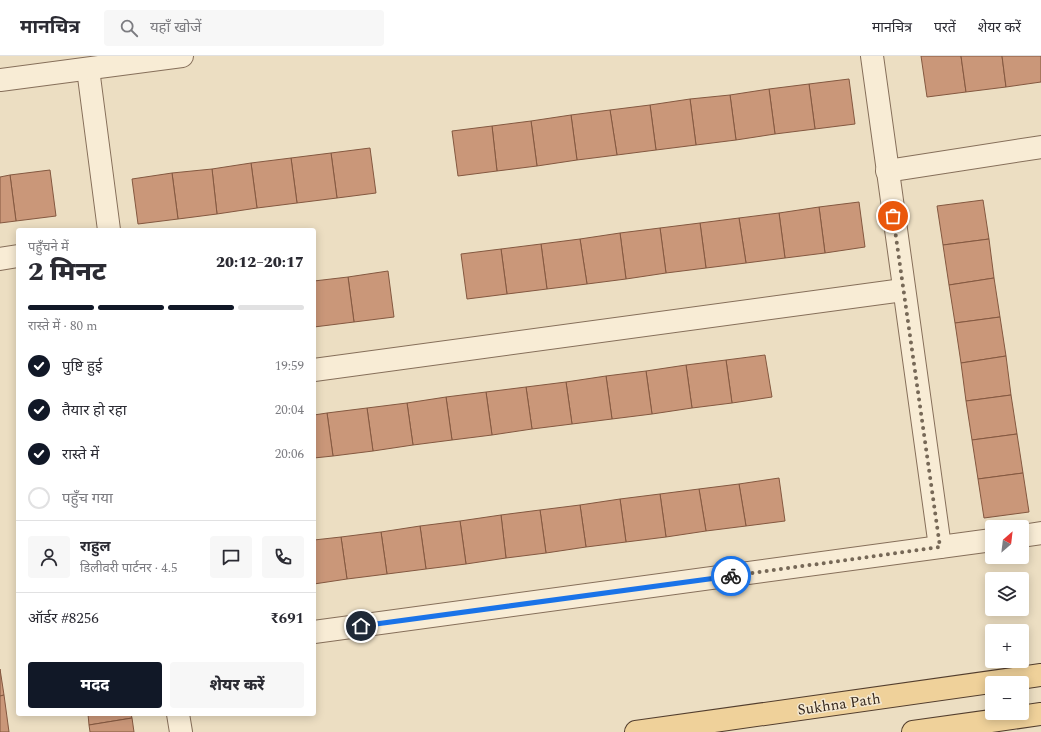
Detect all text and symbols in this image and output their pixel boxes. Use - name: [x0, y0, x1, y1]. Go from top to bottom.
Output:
- search box: [104, 10, 384, 46]
- text: मानचित्र: [20, 13, 80, 42]
- text: यहाँ खोजें: [150, 16, 201, 39]
- icon: search: [118, 17, 140, 39]
- text: मानचित्र: [872, 17, 912, 38]
- text: परतें: [934, 17, 956, 38]
- text: शेयर करें: [978, 17, 1021, 38]
- pin: [876, 199, 910, 233]
- icon: bag: [882, 205, 904, 227]
- text: पहुँचने में: [28, 237, 69, 257]
- text: 20:12–20:17: [216, 251, 304, 274]
- text: 2 मिनट: [28, 252, 106, 292]
- text: रास्ते में · 80 m: [28, 316, 97, 336]
- icon: check: [28, 355, 50, 377]
- text: पुष्टि हुई: [62, 355, 102, 378]
- text: 19:59: [275, 356, 304, 376]
- icon: check: [28, 399, 50, 421]
- text: तैयार हो रहा: [62, 399, 127, 422]
- text: 20:04: [275, 400, 304, 420]
- icon: check: [28, 443, 50, 465]
- text: रास्ते में: [62, 443, 99, 466]
- text: 20:06: [275, 444, 304, 464]
- text: पहुँच गया: [62, 487, 113, 510]
- north arrow: [985, 520, 1029, 564]
- map controls: [985, 520, 1029, 720]
- text: राहुल: [80, 535, 111, 558]
- button: person: [28, 536, 70, 578]
- button: chat: [210, 536, 252, 578]
- button: phone: [262, 536, 304, 578]
- courier: [711, 556, 751, 596]
- text: डिलीवरी पार्टनर · 4.5: [80, 558, 178, 578]
- icon: bike: [720, 565, 742, 587]
- button: layers: [985, 572, 1029, 616]
- text: ऑर्डर #8256: [28, 607, 99, 630]
- text: ₹691: [270, 607, 304, 630]
- pin: [344, 609, 378, 643]
- icon: home: [350, 615, 372, 637]
- button: +: [985, 624, 1029, 668]
- button: मदद: [28, 662, 162, 708]
- button: शेयर करें: [170, 662, 304, 708]
- button: −: [985, 676, 1029, 720]
- street label: Sukhna Path: [796, 687, 882, 722]

